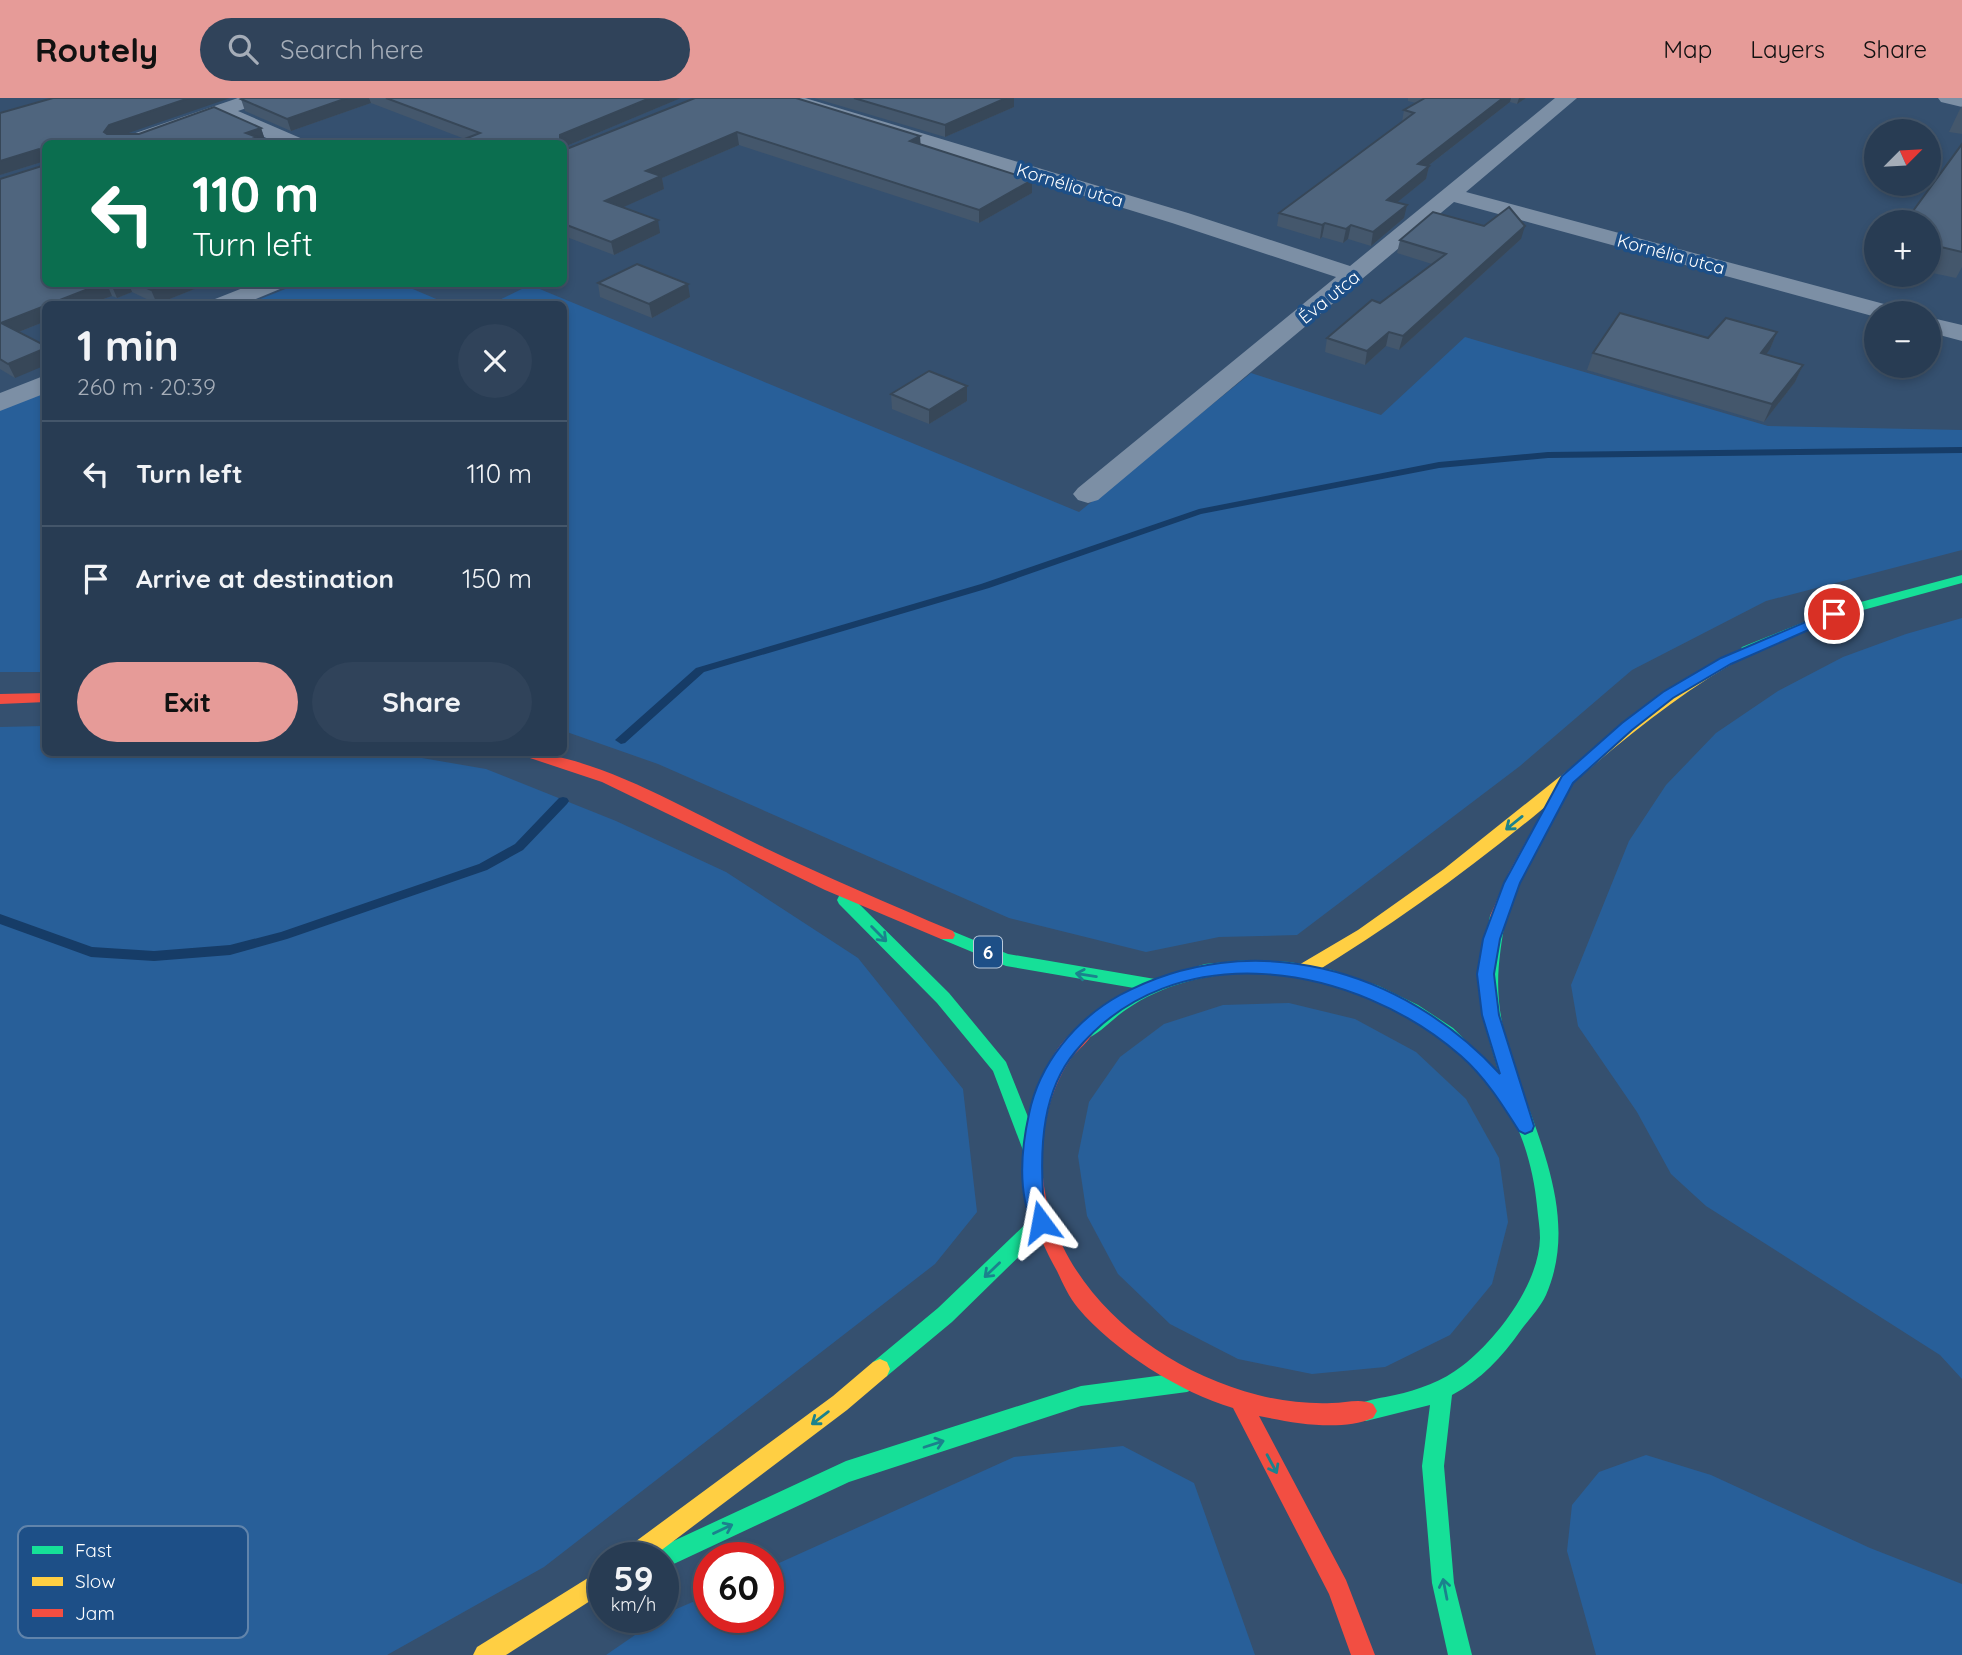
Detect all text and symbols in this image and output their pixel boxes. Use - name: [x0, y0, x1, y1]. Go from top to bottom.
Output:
- search box: [200, 18, 690, 81]
- text: Routely: [35, 29, 158, 70]
- icon: search: [224, 30, 262, 68]
- text: Search here: [280, 33, 424, 66]
- text: Map: [1663, 34, 1712, 64]
- text: Layers: [1750, 34, 1825, 64]
- text: Share: [1863, 34, 1927, 64]
- north arrow: [1864, 119, 1941, 196]
- map controls: [1864, 119, 1941, 378]
- street label: Kornélia utca: [1014, 158, 1126, 212]
- text: 110 m: [192, 163, 319, 224]
- icon: left: [77, 168, 168, 259]
- button: +: [1864, 210, 1941, 287]
- text: Turn left: [192, 224, 313, 264]
- street label: Kornélia utca: [1615, 229, 1727, 279]
- street label: Éva utca: [1294, 265, 1364, 329]
- button: −: [1864, 301, 1941, 378]
- text: 1 min: [77, 319, 179, 372]
- button: close: [458, 324, 532, 398]
- text: 260 m · 20:39: [77, 372, 216, 401]
- icon: left: [77, 455, 115, 493]
- text: Turn left: [136, 457, 243, 490]
- text: 110 m: [466, 457, 532, 490]
- icon: arrive: [77, 560, 115, 598]
- text: Arrive at destination: [136, 562, 394, 595]
- text: 150 m: [462, 562, 532, 595]
- pin: [1804, 584, 1864, 644]
- icon: arrive: [1815, 595, 1853, 633]
- button: Exit: [77, 662, 298, 742]
- button: Share: [312, 662, 532, 742]
- one-way arrow: [1506, 815, 1524, 830]
- one-way arrow: [870, 926, 887, 943]
- road number: 6: [974, 936, 1002, 968]
- one-way arrow: [1076, 968, 1098, 981]
- position arrow: [1004, 1185, 1078, 1259]
- one-way arrow: [983, 1261, 1000, 1278]
- one-way arrow: [811, 1411, 830, 1426]
- one-way arrow: [923, 1436, 945, 1449]
- one-way arrow: [1266, 1453, 1280, 1474]
- one-way arrow: [712, 1522, 734, 1535]
- legend: [18, 1526, 248, 1638]
- text: Fast: [75, 1538, 112, 1562]
- speed limit sign: 60: [693, 1542, 784, 1633]
- text: 59: [613, 1556, 654, 1600]
- text: Slow: [75, 1569, 116, 1593]
- one-way arrow: [1437, 1578, 1451, 1601]
- text: km/h: [611, 1593, 656, 1616]
- text: Jam: [75, 1601, 115, 1625]

